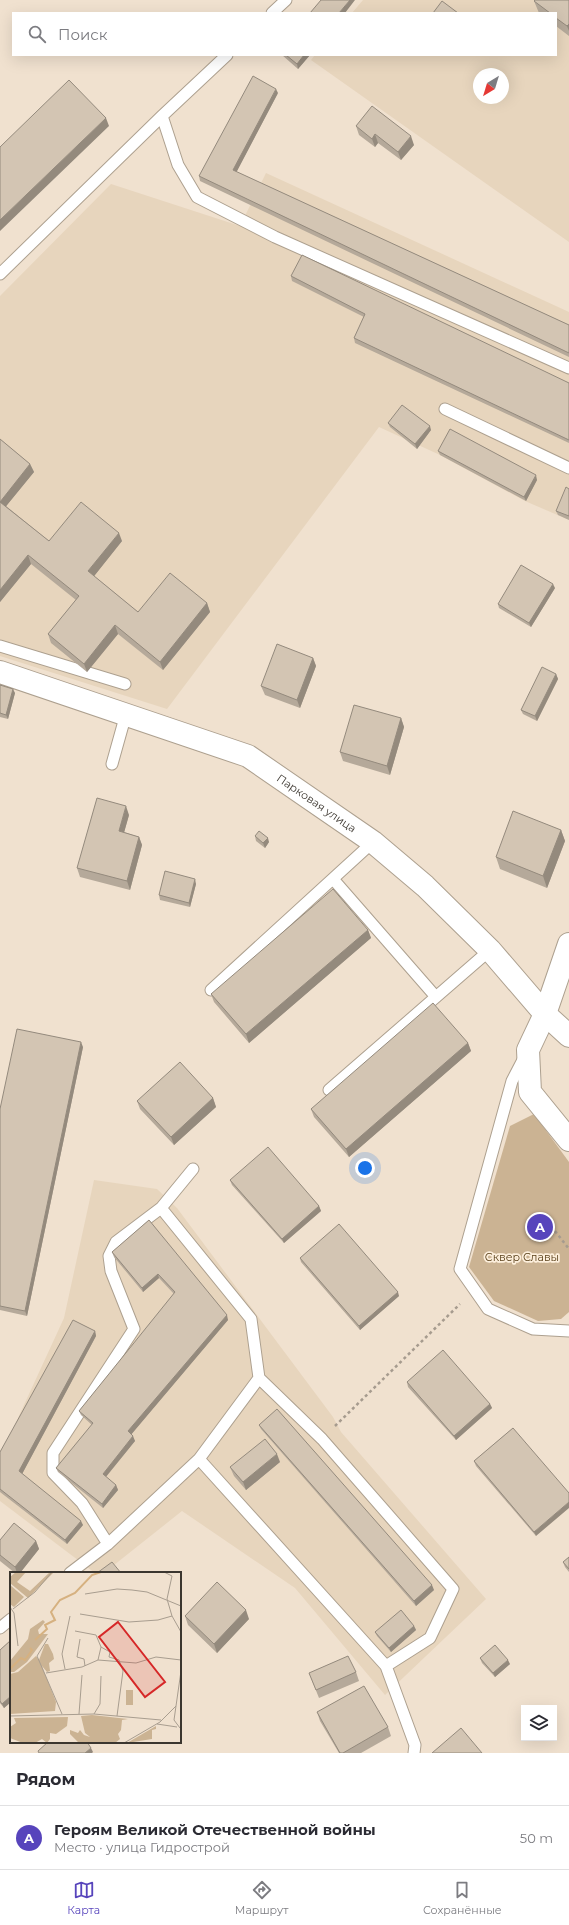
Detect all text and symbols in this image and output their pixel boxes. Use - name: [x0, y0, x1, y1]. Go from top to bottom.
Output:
- search box: [12, 12, 557, 56]
- icon: search: [26, 23, 48, 45]
- text: Поиск: [58, 25, 107, 44]
- north arrow: [473, 68, 509, 104]
- street label: Парковая улица: [274, 771, 359, 835]
- your location: [355, 1158, 375, 1178]
- pin: A: [527, 1212, 553, 1242]
- park label: Сквер Славы: [485, 1250, 559, 1264]
- inset map: [10, 1572, 181, 1743]
- map controls: [521, 1705, 557, 1741]
- button: layers: [521, 1705, 557, 1741]
- text: Рядом: [16, 1769, 75, 1789]
- text: Героям Великой Отечественной войны: [54, 1820, 376, 1839]
- text: A: [24, 1830, 34, 1846]
- text: 50 m: [520, 1830, 553, 1846]
- text: Место · улица Гидрострой: [54, 1839, 230, 1855]
- tab: Карта: [67, 1879, 100, 1917]
- tab: Маршрут: [235, 1879, 288, 1917]
- tab: Сохранённые: [423, 1879, 502, 1917]

